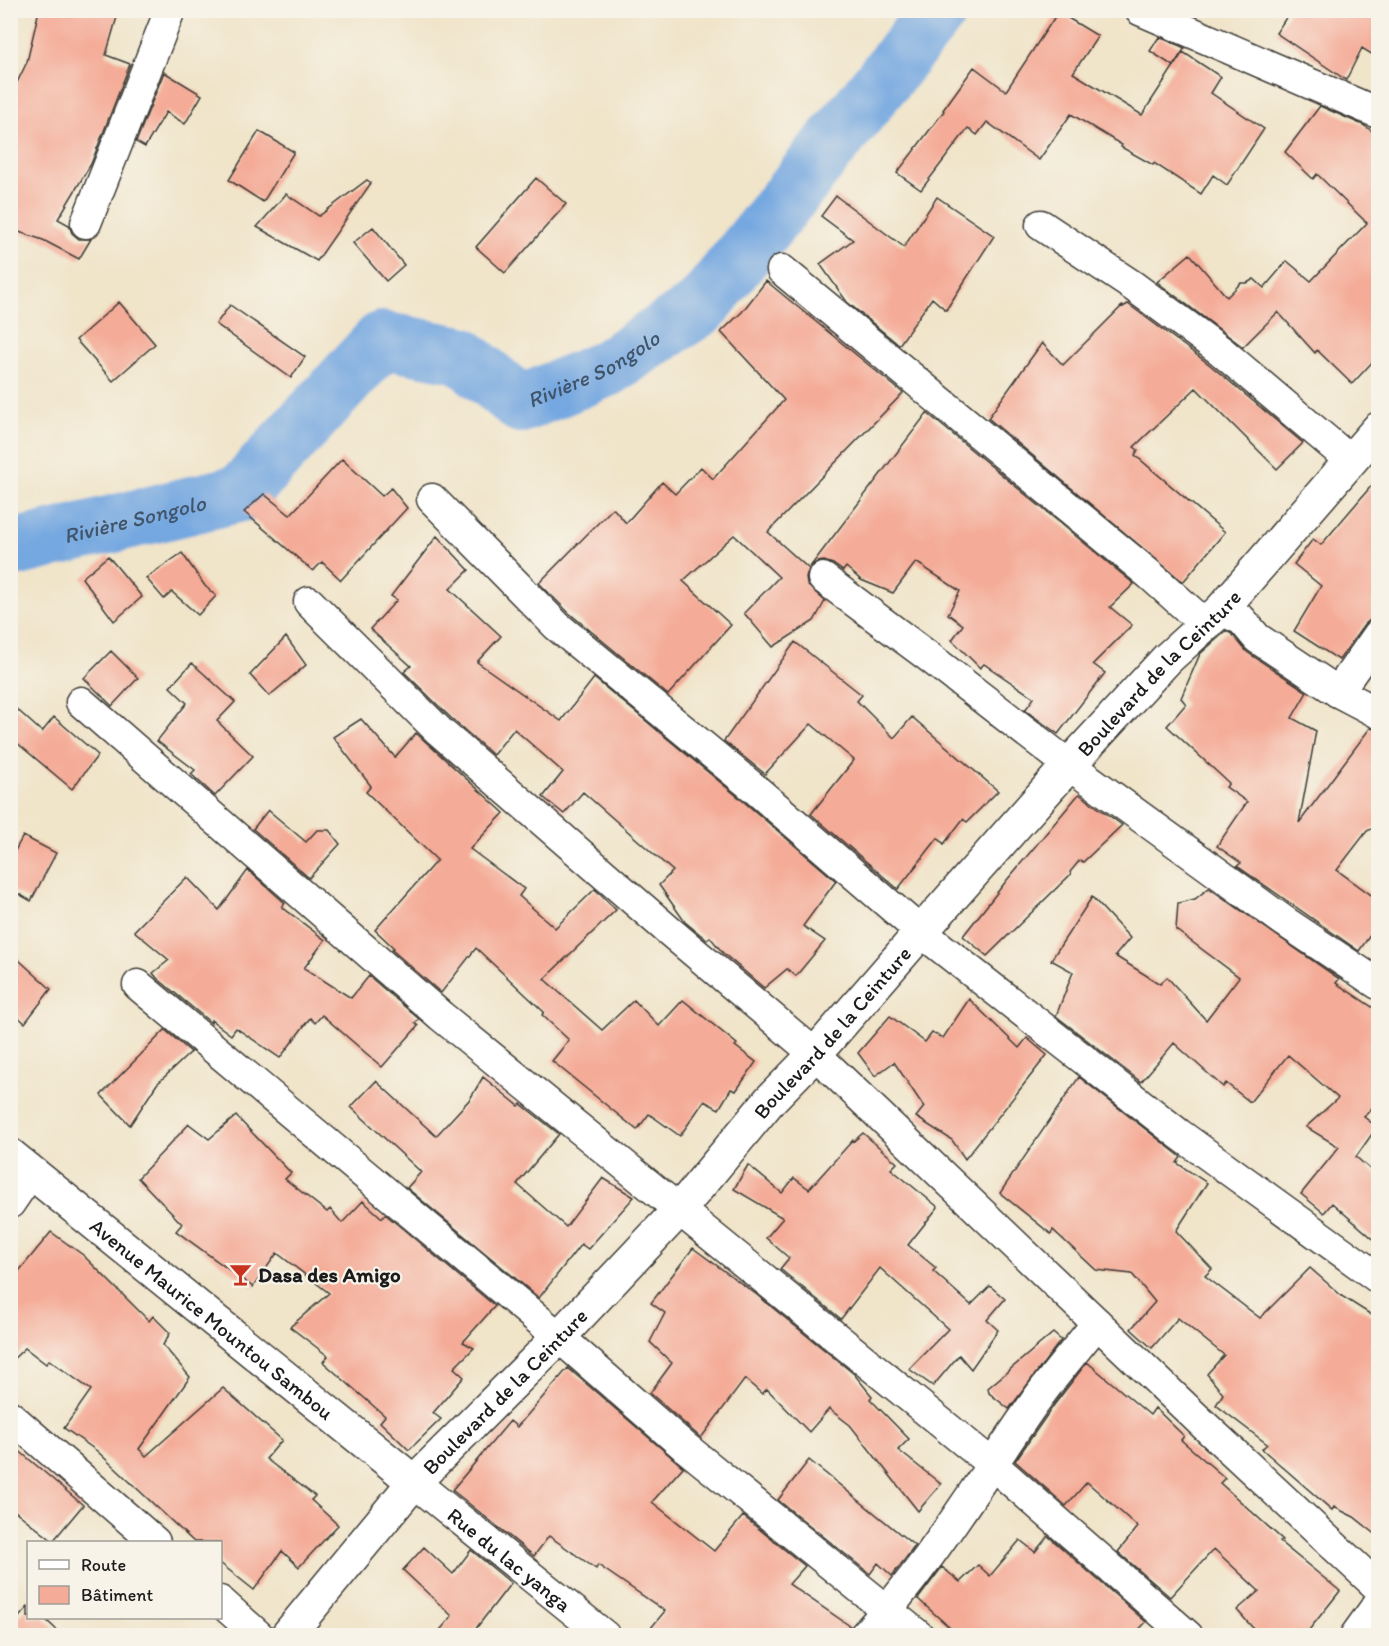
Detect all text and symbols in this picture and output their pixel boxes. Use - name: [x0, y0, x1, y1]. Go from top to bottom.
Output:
- water label: Rivière Songolo: [523, 324, 665, 413]
- water label: Rivière Songolo: [61, 488, 209, 549]
- street label: Boulevard de la Ceinture: [1071, 584, 1246, 761]
- street label: Boulevard de la Ceinture: [748, 941, 916, 1123]
- street label: Avenue Maurice Mountou Sambou: [85, 1213, 339, 1425]
- bar icon: Dasa des Amigo: [227, 1261, 253, 1287]
- place label: Dasa des Amigo: [258, 1262, 401, 1288]
- street label: Boulevard de la Ceinture: [417, 1303, 592, 1479]
- street label: Rue du lac yanga: [443, 1502, 577, 1617]
- legend: [27, 1541, 222, 1619]
- text: Route: [81, 1554, 126, 1576]
- text: Bâtiment: [81, 1584, 154, 1606]

